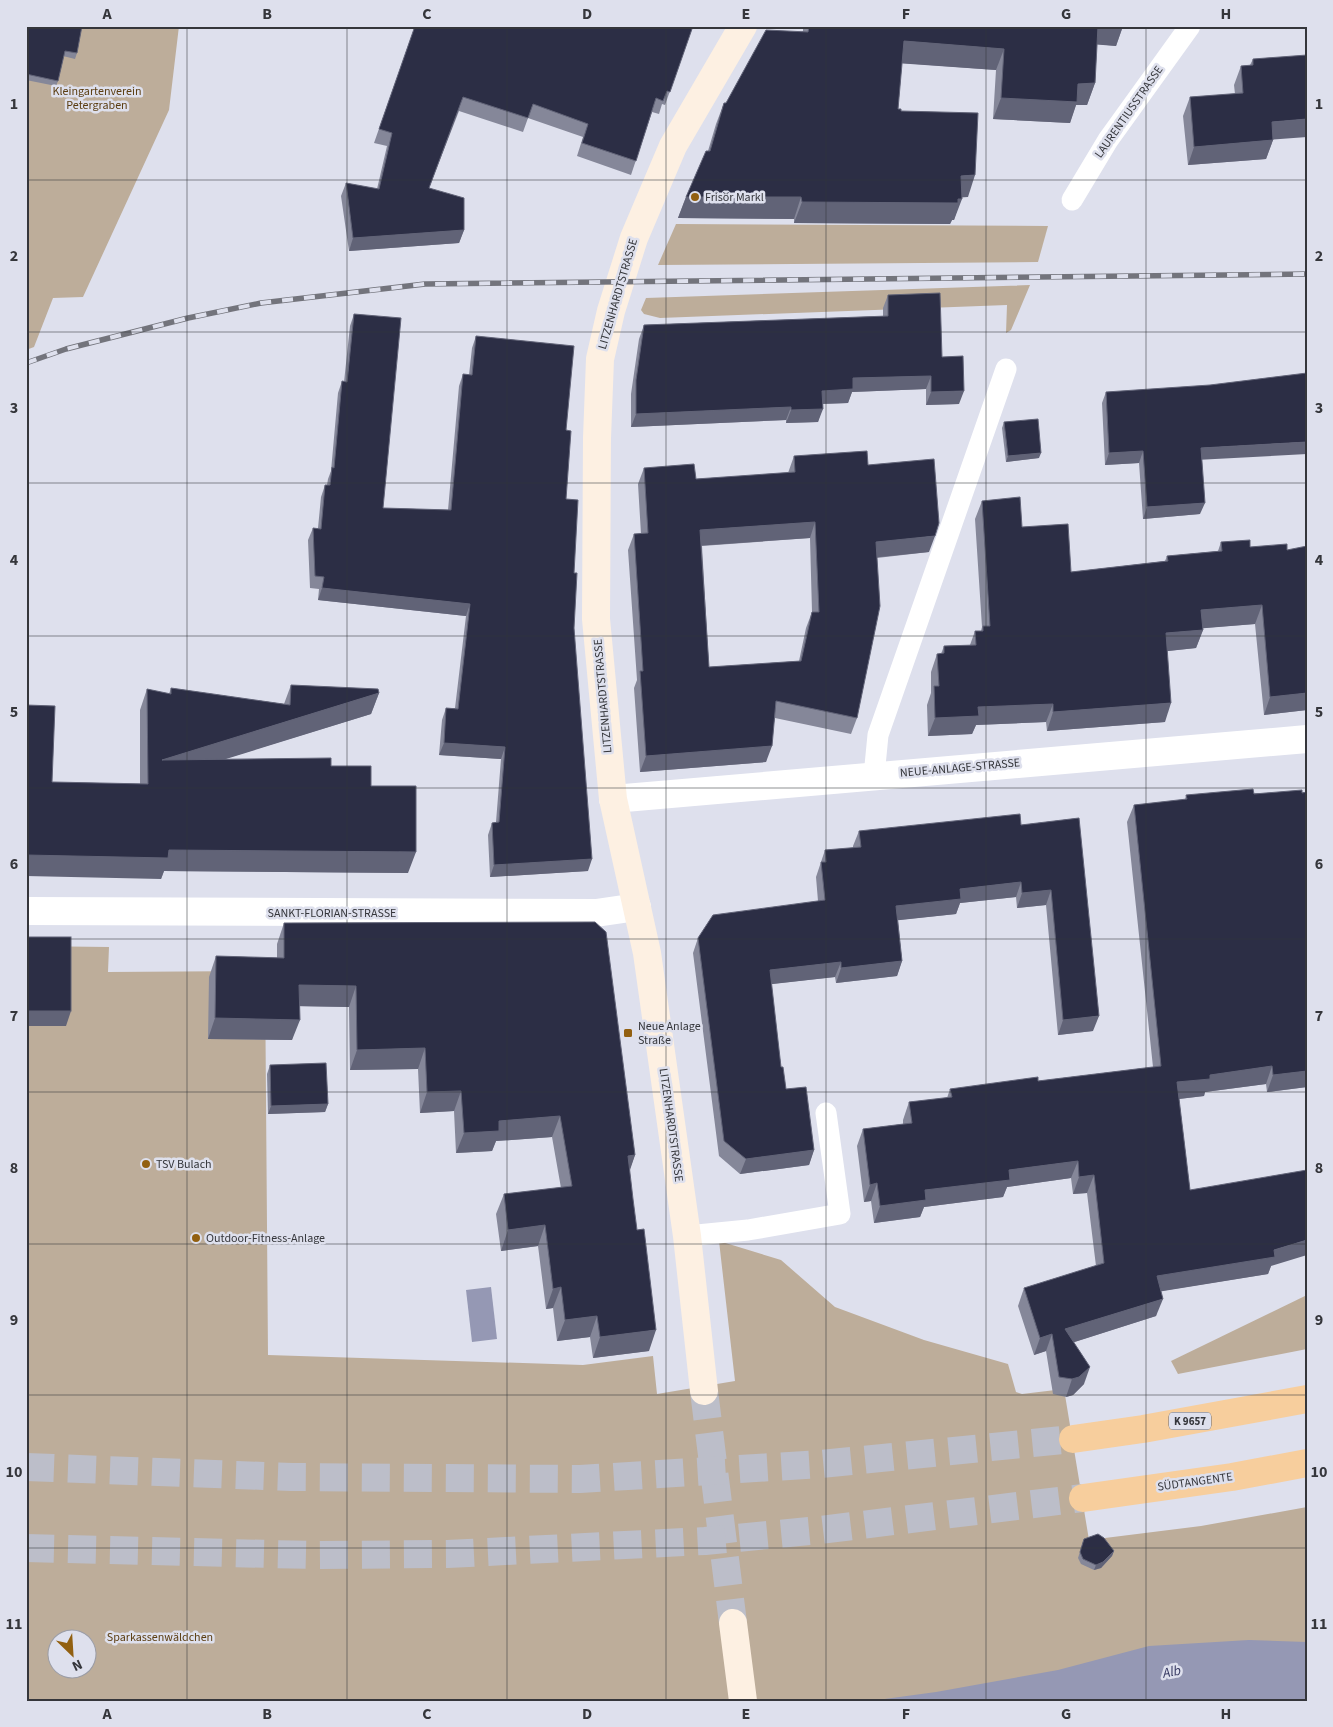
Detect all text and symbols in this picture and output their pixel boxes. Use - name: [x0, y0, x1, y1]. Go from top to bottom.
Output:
- text: A: [101, 3, 112, 25]
- text: B: [262, 3, 272, 25]
- text: C: [422, 3, 432, 25]
- text: D: [582, 3, 592, 25]
- text: E: [742, 3, 750, 25]
- text: F: [902, 3, 910, 25]
- text: G: [1061, 3, 1071, 25]
- text: H: [1221, 3, 1231, 25]
- street label: LAURENTIUSSTRASSE: [1091, 62, 1167, 162]
- park label: Kleingartenverein Petergraben: [53, 83, 141, 114]
- text: 1: [10, 93, 18, 115]
- text: 1: [1315, 93, 1323, 115]
- place label: Frisör Markl: [705, 189, 764, 206]
- marker: Frisör Markl: [689, 191, 701, 203]
- street label: LITZENHARDTSTRASSE: [594, 237, 642, 351]
- text: 2: [10, 245, 18, 267]
- text: 2: [1315, 245, 1323, 267]
- text: 3: [10, 397, 18, 419]
- text: 3: [1315, 397, 1323, 419]
- text: 4: [10, 549, 19, 571]
- text: 4: [1315, 549, 1324, 571]
- street label: LITZENHARDTSTRASSE: [590, 638, 616, 754]
- text: 5: [10, 701, 18, 723]
- text: 5: [1315, 701, 1323, 723]
- street label: NEUE-ANLAGE-STRASSE: [899, 754, 1021, 782]
- text: 6: [10, 853, 18, 875]
- text: 6: [1315, 853, 1323, 875]
- street label: SANKT-FLORIAN-STRASSE: [268, 905, 396, 922]
- text: 7: [10, 1005, 18, 1027]
- text: 7: [1315, 1005, 1323, 1027]
- place label: Neue Anlage Straße: [638, 1018, 701, 1049]
- marker: Neue Anlage Straße: [622, 1027, 634, 1039]
- street label: LITZENHARDTSTRASSE: [655, 1067, 687, 1183]
- place label: TSV Bulach: [156, 1156, 212, 1173]
- text: 8: [10, 1157, 18, 1179]
- text: 8: [1315, 1157, 1323, 1179]
- marker: TSV Bulach: [140, 1158, 152, 1170]
- place label: Outdoor-Fitness-Anlage: [206, 1230, 325, 1247]
- marker: Outdoor-Fitness-Anlage: [190, 1232, 202, 1244]
- text: 9: [10, 1309, 18, 1331]
- text: 9: [1315, 1309, 1323, 1331]
- road number: K 9657: [1169, 1412, 1211, 1430]
- text: 10: [6, 1461, 22, 1483]
- text: 10: [1311, 1461, 1327, 1483]
- street label: SÜDTANGENTE: [1156, 1468, 1234, 1496]
- text: 11: [6, 1613, 22, 1635]
- text: 11: [1311, 1613, 1327, 1635]
- park label: Sparkassenwäldchen: [107, 1629, 213, 1646]
- north arrow: [48, 1630, 98, 1680]
- text: N: [69, 1654, 86, 1676]
- water label: Alb: [1160, 1660, 1183, 1684]
- text: A: [101, 1703, 112, 1725]
- text: B: [262, 1703, 272, 1725]
- text: C: [422, 1703, 432, 1725]
- text: D: [582, 1703, 592, 1725]
- text: E: [742, 1703, 750, 1725]
- text: F: [902, 1703, 910, 1725]
- text: G: [1061, 1703, 1071, 1725]
- text: H: [1221, 1703, 1231, 1725]

